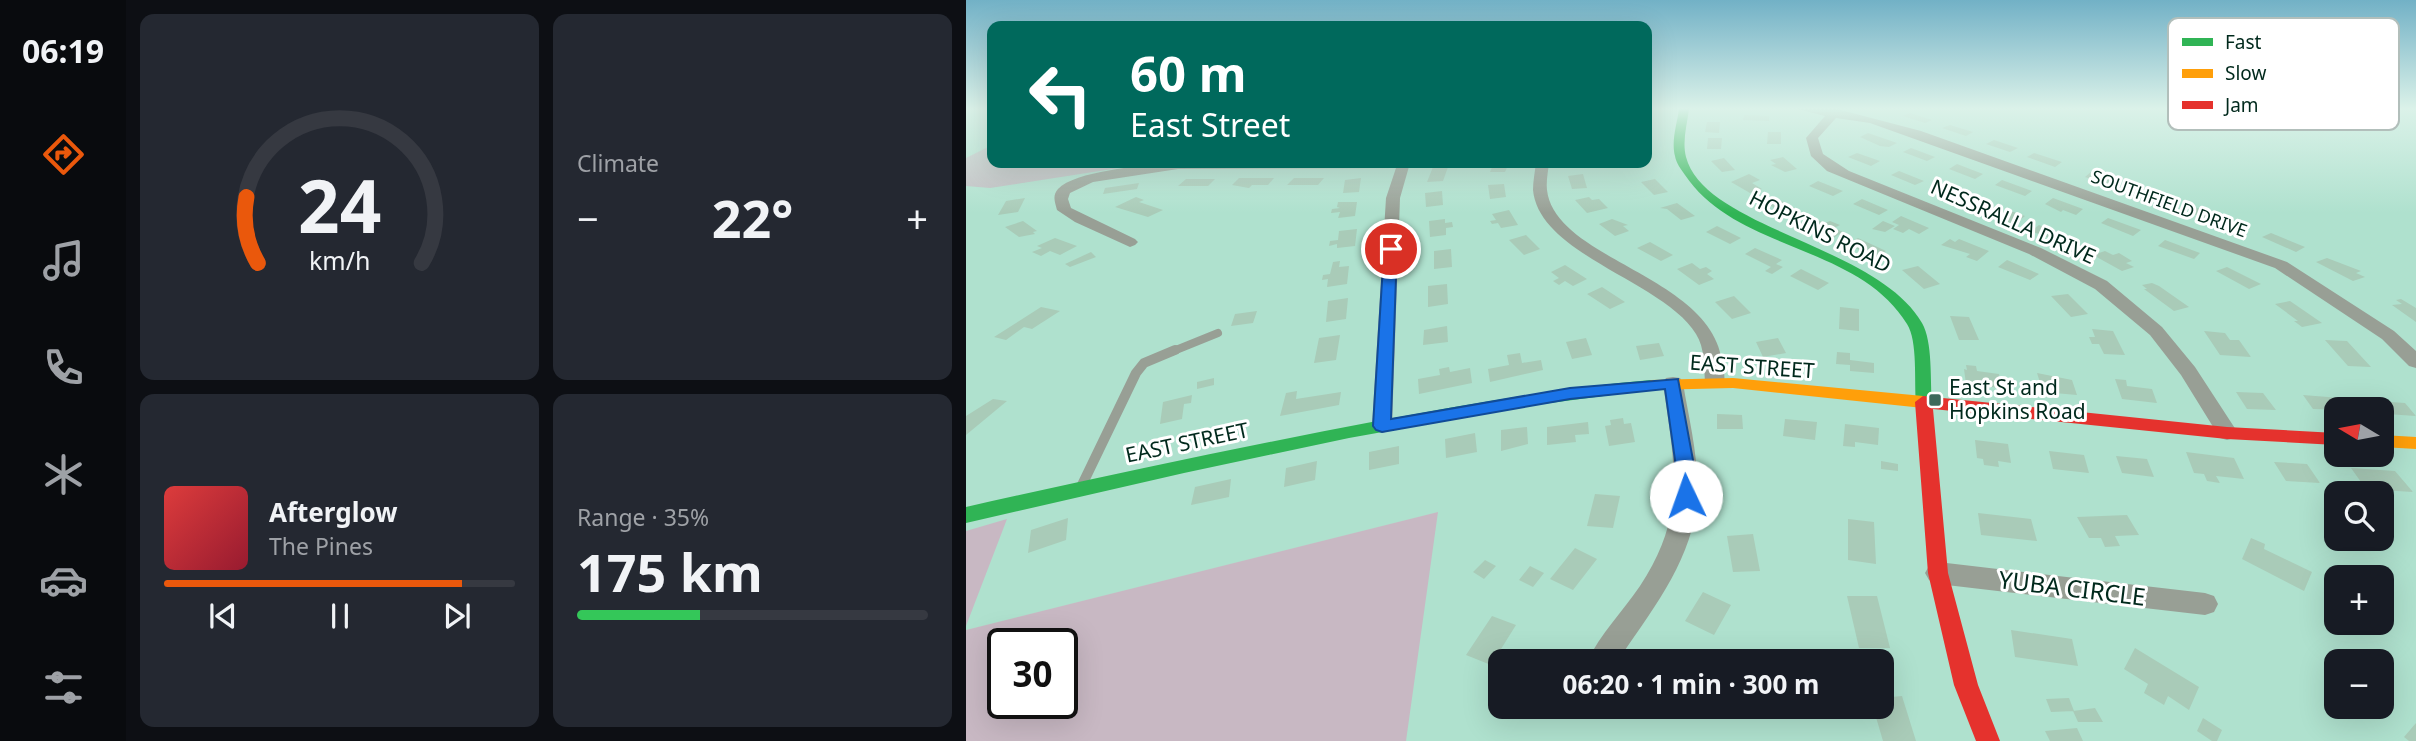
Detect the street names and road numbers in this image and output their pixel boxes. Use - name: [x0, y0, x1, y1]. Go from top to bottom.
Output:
- street label: SOUTHFIELD DRIVE: [2088, 164, 2251, 242]
- street label: NESSRALLA DRIVE: [1926, 172, 2100, 270]
- street label: HOPKINS ROAD: [1745, 183, 1896, 279]
- street label: EAST STREET: [1689, 348, 1816, 384]
- street label: EAST STREET: [1123, 415, 1251, 469]
- street label: YUBA CIRCLE: [1997, 562, 2147, 613]

